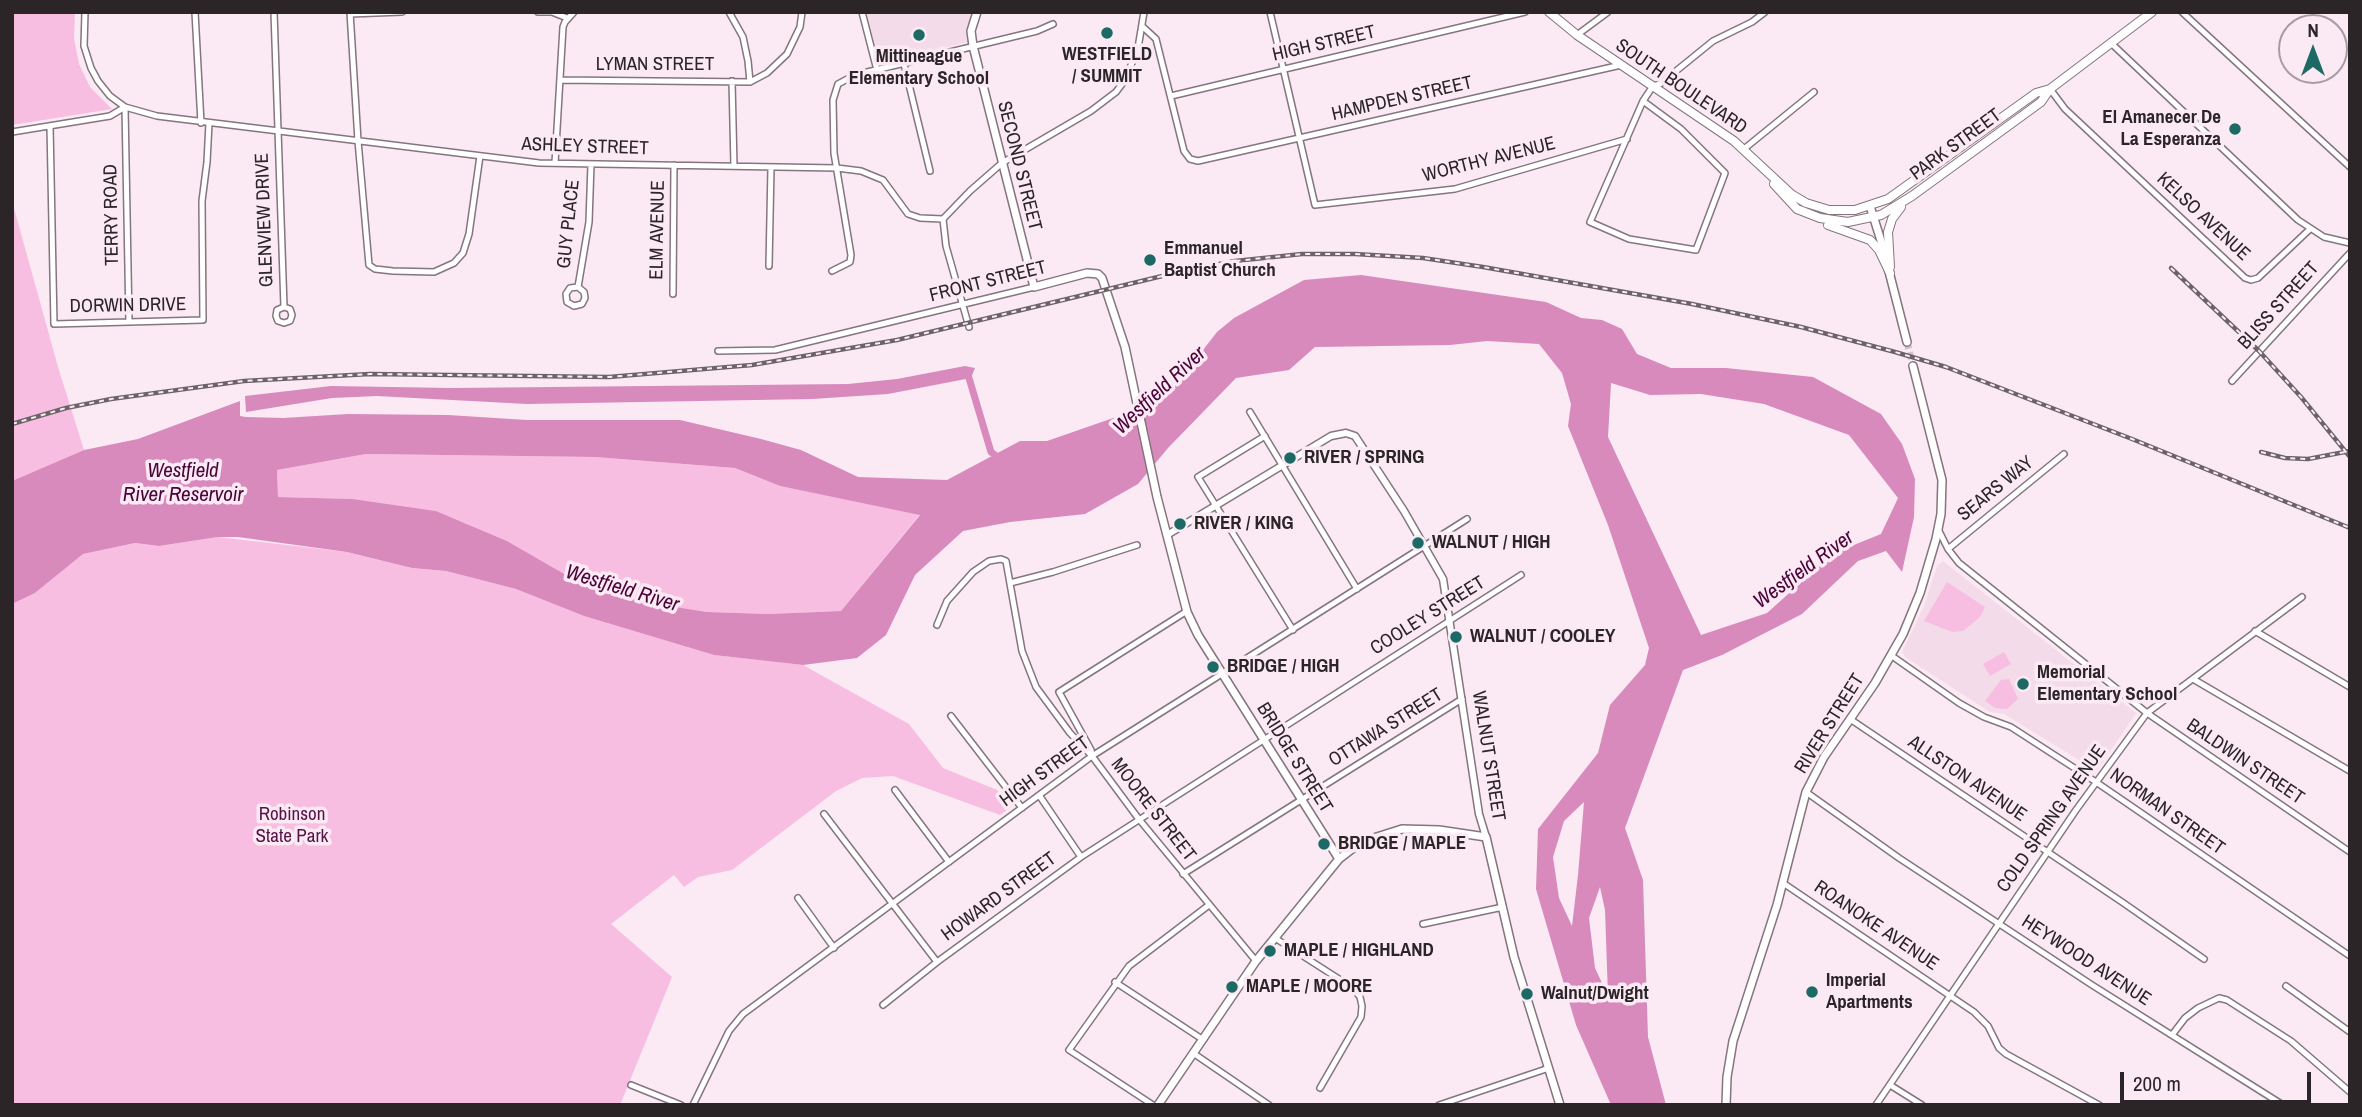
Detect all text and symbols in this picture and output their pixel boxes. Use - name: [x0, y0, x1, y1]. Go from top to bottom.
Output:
- north arrow: [2278, 14, 2348, 84]
- text: N: [2307, 17, 2319, 43]
- street label: HIGH STREET: [1270, 21, 1378, 67]
- marker: WESTFIELD / SUMMIT: [1099, 25, 1115, 41]
- marker: Mittineague Elementary School: [911, 27, 927, 43]
- street label: SOUTH BOULEVARD: [1611, 35, 1751, 139]
- place label: WESTFIELD / SUMMIT: [1062, 44, 1152, 88]
- place label: Mittineague Elementary School: [849, 46, 989, 90]
- street label: LYMAN STREET: [596, 54, 714, 76]
- street label: HAMPDEN STREET: [1329, 72, 1475, 126]
- street label: SECOND STREET: [992, 99, 1046, 233]
- street label: PARK STREET: [1906, 104, 2006, 186]
- place label: El Amanecer De La Esperanza: [2102, 107, 2221, 151]
- marker: El Amanecer De La Esperanza: [2227, 121, 2243, 137]
- street label: WORTHY AVENUE: [1420, 132, 1558, 188]
- street label: ASHLEY STREET: [521, 133, 649, 161]
- street label: GLENVIEW DRIVE: [251, 153, 279, 287]
- street label: TERRY ROAD: [100, 164, 124, 266]
- street label: KELSO AVENUE: [2152, 168, 2254, 266]
- street label: GUY PLACE: [553, 178, 585, 270]
- street label: ELM AVENUE: [646, 180, 670, 280]
- place label: Emmanuel Baptist Church: [1164, 238, 1276, 282]
- marker: Emmanuel Baptist Church: [1142, 252, 1158, 268]
- street label: FRONT STREET: [927, 256, 1049, 308]
- street label: BLISS STREET: [2234, 258, 2324, 354]
- street label: DORWIN DRIVE: [70, 294, 186, 318]
- water label: Westfield River: [1109, 342, 1211, 440]
- place label: RIVER / SPRING: [1304, 447, 1424, 469]
- marker: RIVER / SPRING: [1282, 450, 1298, 466]
- street label: SEARS WAY: [1953, 452, 2039, 526]
- water label: Westfield River Reservoir: [123, 458, 243, 508]
- place label: RIVER / KING: [1194, 513, 1294, 535]
- marker: RIVER / KING: [1172, 516, 1188, 532]
- water label: Westfield River: [1749, 525, 1859, 615]
- place label: WALNUT / HIGH: [1432, 532, 1551, 554]
- marker: WALNUT / HIGH: [1410, 535, 1426, 551]
- water label: Westfield River: [562, 560, 682, 618]
- street label: COOLEY STREET: [1367, 572, 1489, 660]
- place label: WALNUT / COOLEY: [1470, 626, 1615, 648]
- marker: WALNUT / COOLEY: [1448, 629, 1464, 645]
- place label: BRIDGE / HIGH: [1227, 656, 1340, 678]
- marker: BRIDGE / HIGH: [1205, 659, 1221, 675]
- place label: Memorial Elementary School: [2037, 662, 2177, 706]
- street label: RIVER STREET: [1790, 670, 1870, 778]
- marker: Memorial Elementary School: [2015, 676, 2031, 692]
- street label: OTTAWA STREET: [1325, 684, 1447, 772]
- street label: WALNUT STREET: [1466, 690, 1510, 822]
- street label: BRIDGE STREET: [1251, 699, 1337, 817]
- street label: BALDWIN STREET: [2182, 714, 2308, 810]
- street label: ALLSTON AVENUE: [1903, 731, 2031, 827]
- street label: HIGH STREET: [996, 732, 1094, 812]
- street label: COLD SPRING AVENUE: [1993, 741, 2111, 897]
- street label: MOORE STREET: [1106, 754, 1200, 866]
- street label: NORMAN STREET: [2105, 764, 2229, 860]
- park label: Robinson State Park: [256, 804, 328, 848]
- place label: BRIDGE / MAPLE: [1338, 833, 1466, 855]
- marker: BRIDGE / MAPLE: [1316, 836, 1332, 852]
- street label: HOWARD STREET: [937, 848, 1061, 946]
- street label: ROANOKE AVENUE: [1809, 876, 1943, 976]
- street label: HEYWOOD AVENUE: [2017, 911, 2155, 1011]
- place label: MAPLE / HIGHLAND: [1284, 940, 1434, 962]
- marker: MAPLE / HIGHLAND: [1262, 943, 1278, 959]
- place label: Imperial Apartments: [1826, 970, 1913, 1014]
- place label: MAPLE / MOORE: [1246, 976, 1372, 998]
- marker: MAPLE / MOORE: [1224, 979, 1240, 995]
- place label: Walnut/Dwight: [1541, 983, 1649, 1005]
- marker: Imperial Apartments: [1804, 984, 1820, 1000]
- marker: Walnut/Dwight: [1519, 986, 1535, 1002]
- scale bar: [2124, 1058, 2315, 1102]
- text: 200 m: [2133, 1069, 2181, 1098]

